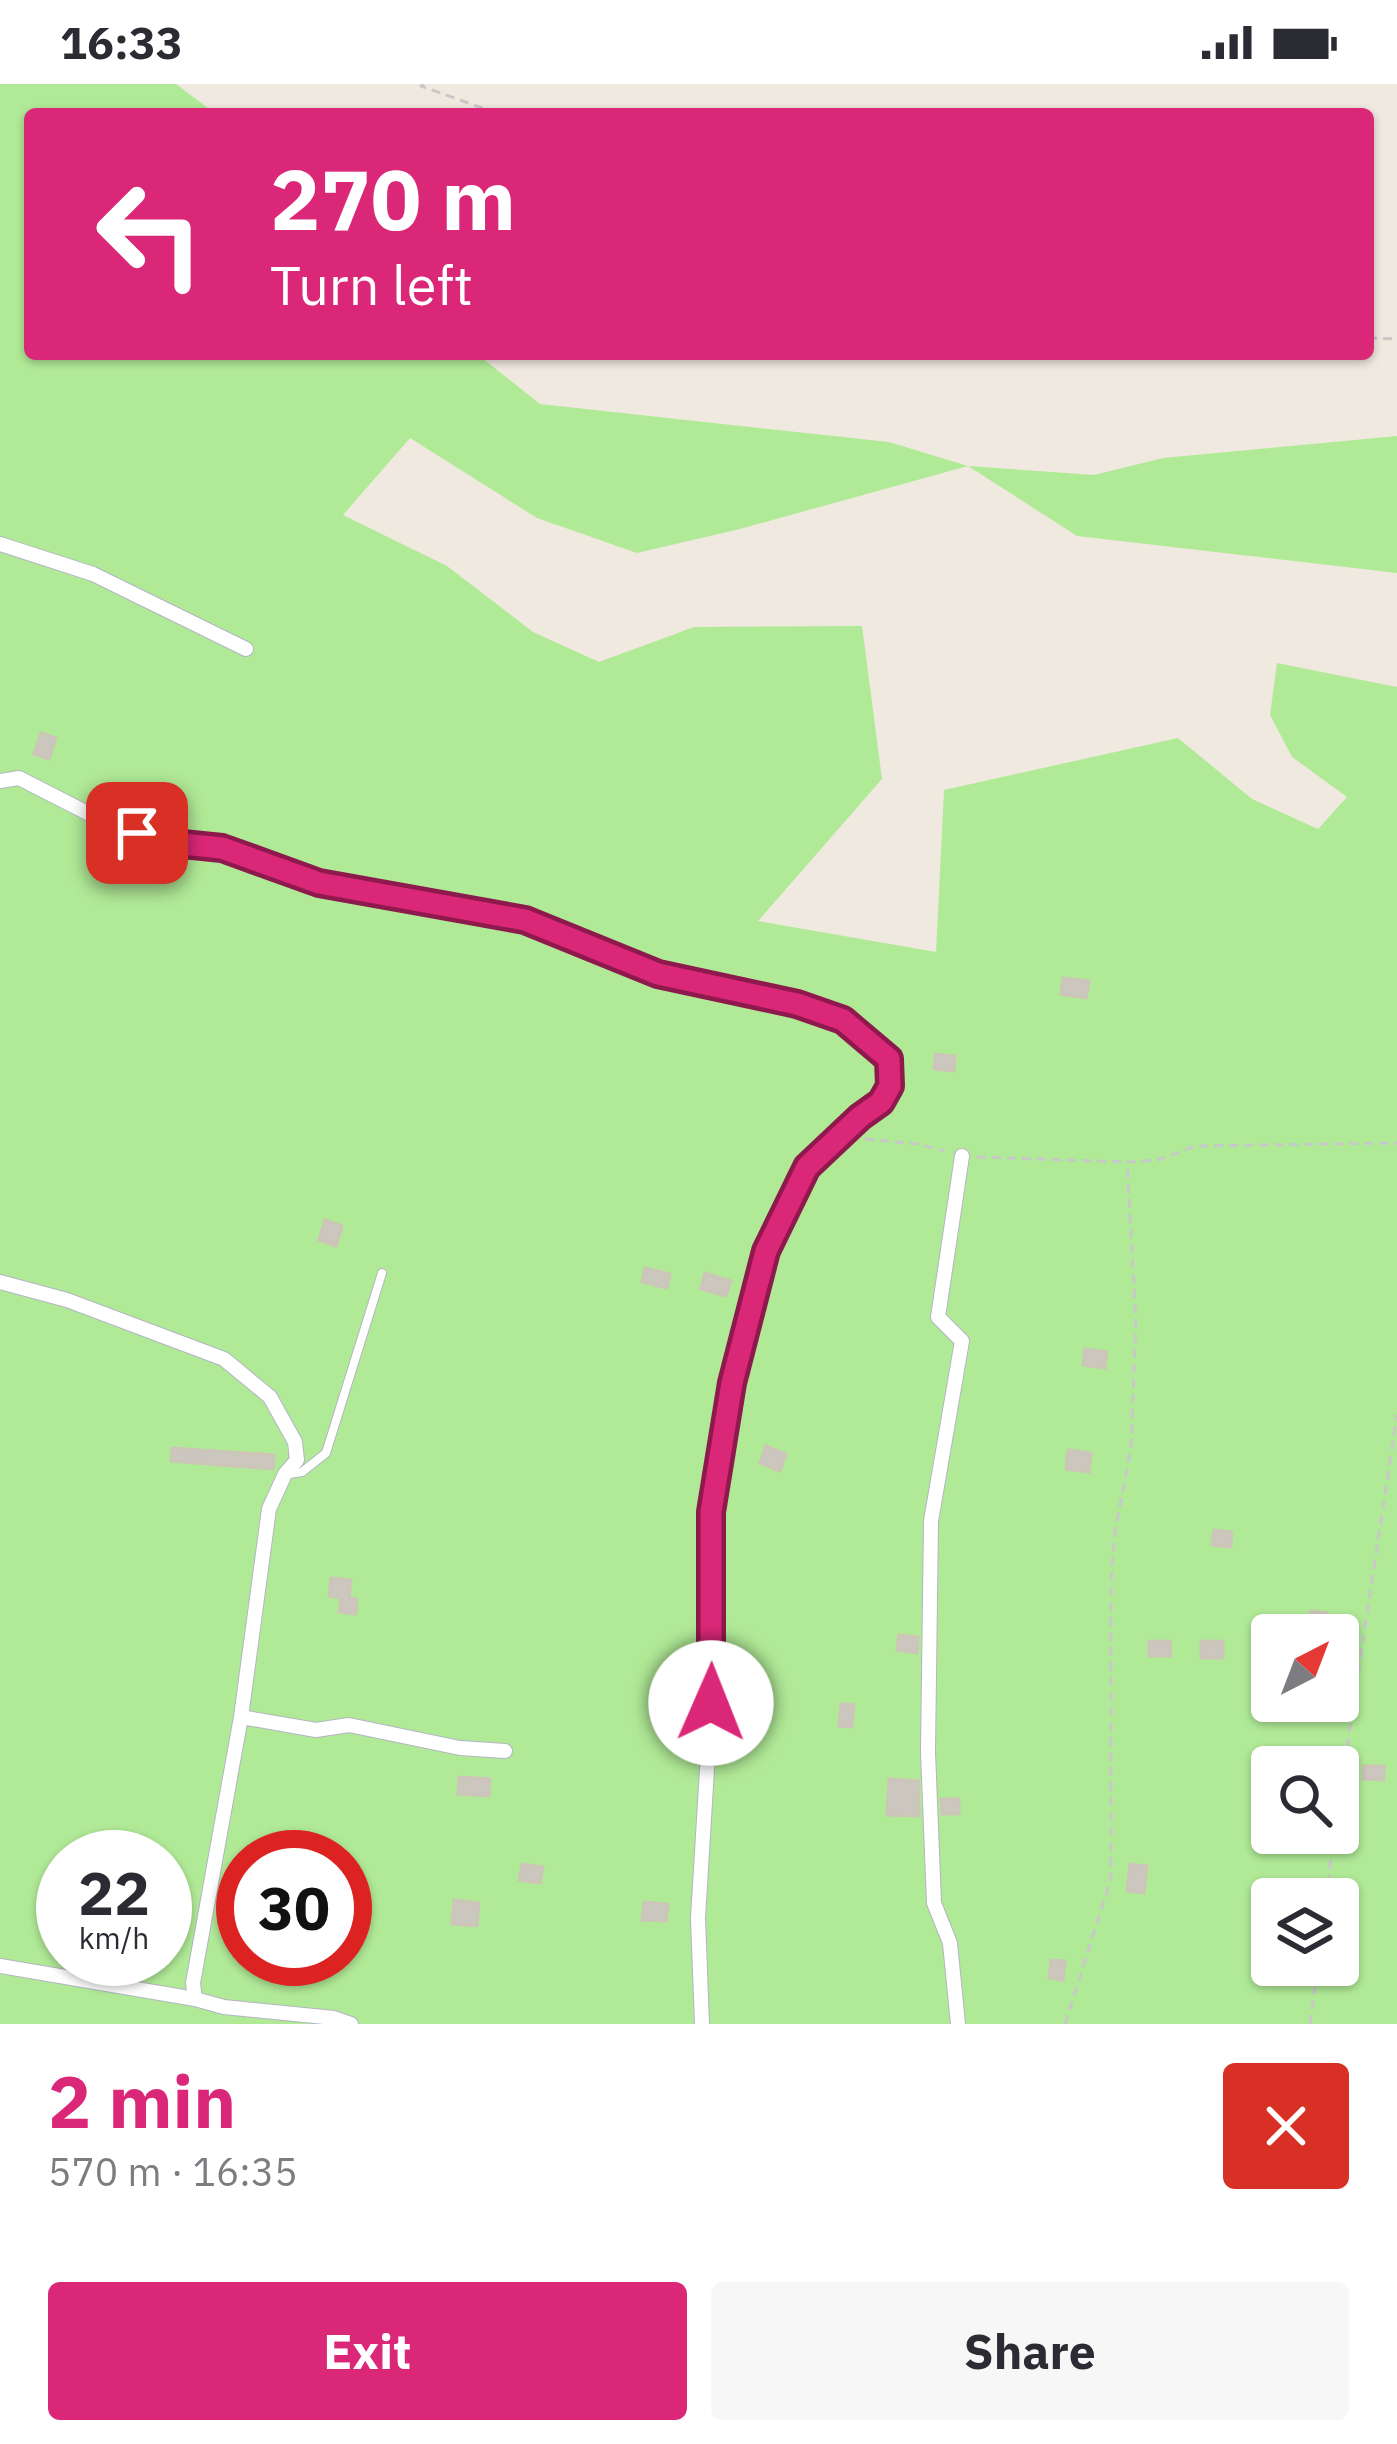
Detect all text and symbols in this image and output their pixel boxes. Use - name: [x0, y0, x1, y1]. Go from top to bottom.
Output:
- text: 16:33: [60, 13, 183, 71]
- text: 270 m: [270, 144, 516, 253]
- icon: left: [72, 156, 228, 312]
- text: Turn left: [270, 250, 473, 320]
- pin: [86, 782, 188, 884]
- icon: arrive: [104, 800, 170, 866]
- north arrow: [1251, 1614, 1359, 1722]
- map controls: [1251, 1614, 1359, 1986]
- position arrow: [648, 1640, 774, 1766]
- button: search: [1251, 1746, 1359, 1854]
- speed limit sign: 30: [216, 1830, 372, 1986]
- text: 22: [78, 1853, 150, 1932]
- button: layers: [1251, 1878, 1359, 1986]
- text: km/h: [79, 1918, 149, 1957]
- text: 2 min: [48, 2054, 236, 2148]
- button: close: [1223, 2063, 1349, 2189]
- text: 570 m · 16:35: [48, 2146, 298, 2197]
- button: Exit: [48, 2282, 687, 2420]
- button: Share: [711, 2282, 1349, 2420]

